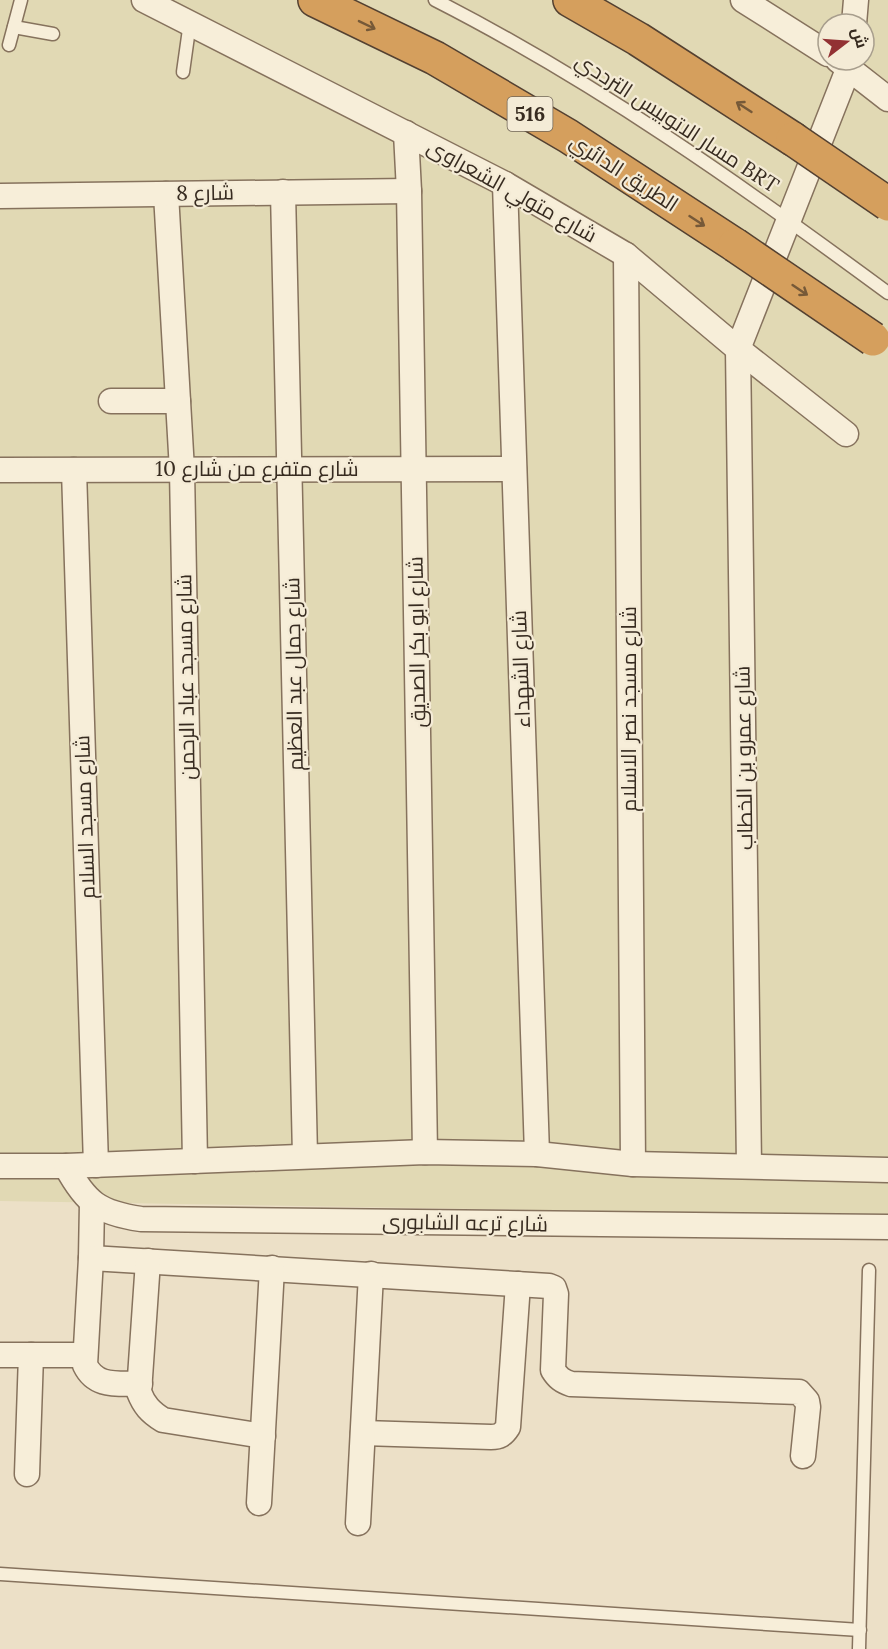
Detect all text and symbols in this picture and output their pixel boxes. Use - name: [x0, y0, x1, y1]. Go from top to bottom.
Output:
- north arrow: [816, 12, 876, 72]
- one-way arrow: [358, 20, 376, 32]
- text: ش: [848, 25, 873, 50]
- street label: مسار الاتوبيس الترددي BRT: [569, 47, 784, 201]
- road number: 516: [508, 97, 552, 131]
- one-way arrow: [736, 101, 753, 113]
- street label: الطريق الدائري: [563, 127, 684, 220]
- street label: شارع متولي الشعراوى: [421, 133, 602, 251]
- street label: شارع 8: [176, 178, 234, 208]
- one-way arrow: [689, 215, 705, 227]
- one-way arrow: [792, 284, 808, 296]
- street label: شارع متفرع من شارع 10: [155, 455, 359, 483]
- street label: شارع ابو بكر الصديق: [402, 556, 432, 728]
- street label: شارع مسجد عباد الرحمن: [170, 574, 202, 780]
- street label: شارع جمال عبد العظيم: [278, 577, 310, 771]
- street label: شارع مسجد نصر الاسلام: [615, 606, 643, 812]
- street label: شارع الشهداء: [505, 610, 537, 728]
- street label: شارع عمرو بن الخطاب: [728, 666, 760, 850]
- street label: شارع مسجد السلام: [68, 735, 102, 899]
- street label: شارع ترعه الشابورى: [382, 1208, 548, 1238]

